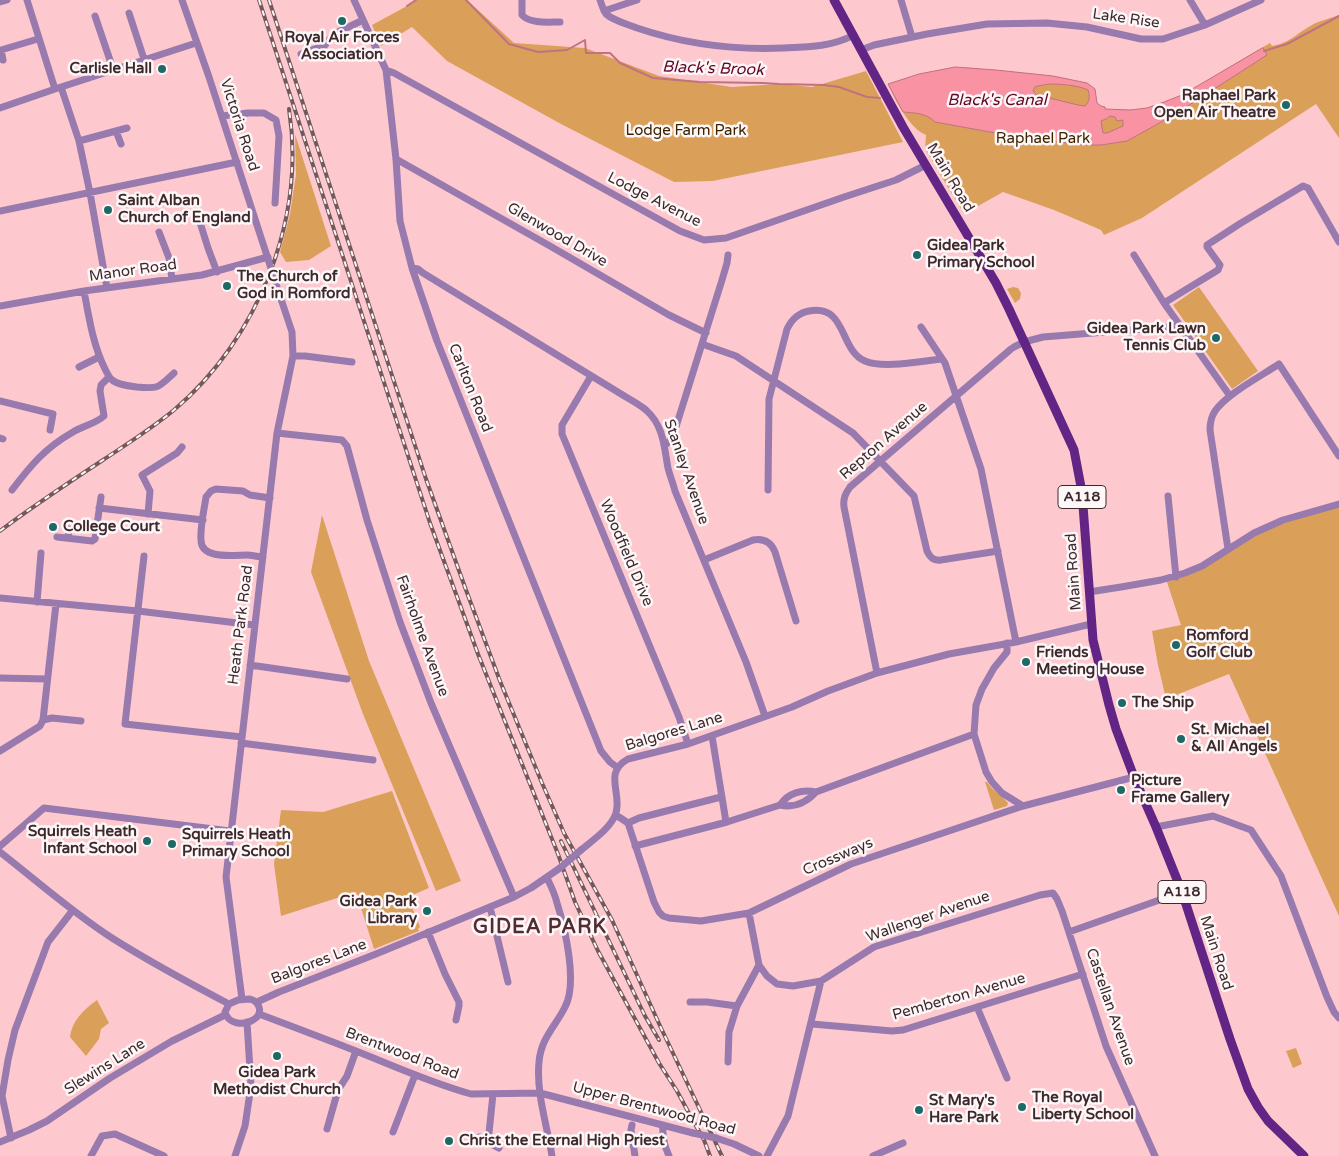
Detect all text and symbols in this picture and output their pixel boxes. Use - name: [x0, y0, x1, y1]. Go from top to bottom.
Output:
- street label: Lake Rise: [1091, 5, 1161, 33]
- marker: Royal Air Forces Association: [336, 15, 348, 27]
- place label: Royal Air Forces Association: [285, 29, 399, 64]
- water label: Black's Brook: [662, 58, 764, 80]
- place label: Carlisle Hall: [69, 60, 152, 78]
- marker: Carlisle Hall: [156, 63, 168, 75]
- street label: Victoria Road: [216, 76, 262, 174]
- place label: Raphael Park Open Air Theatre: [1154, 87, 1276, 122]
- water label: Black's Canal: [947, 91, 1047, 111]
- marker: Raphael Park Open Air Theatre: [1280, 99, 1292, 111]
- park label: Lodge Farm Park: [626, 122, 746, 140]
- park label: Raphael Park: [996, 130, 1090, 148]
- street label: Main Road: [922, 140, 978, 216]
- street label: Lodge Avenue: [604, 169, 704, 231]
- place label: Saint Alban Church of England: [118, 192, 251, 227]
- street label: Glenwood Drive: [504, 199, 610, 271]
- marker: Saint Alban Church of England: [102, 204, 114, 216]
- place label: Gidea Park Primary School: [927, 237, 1035, 272]
- marker: Gidea Park Primary School: [911, 249, 923, 261]
- street label: Manor Road: [88, 256, 178, 286]
- place label: The Church of God in Romford: [237, 268, 350, 303]
- marker: The Church of God in Romford: [221, 280, 233, 292]
- place label: Gidea Park Lawn Tennis Club: [1087, 320, 1206, 355]
- marker: Gidea Park Lawn Tennis Club: [1210, 332, 1222, 344]
- street label: Carlton Road: [444, 341, 496, 435]
- street label: Repton Avenue: [837, 398, 931, 484]
- street label: Stanley Avenue: [660, 417, 712, 527]
- road number: A118: [1058, 486, 1106, 508]
- street label: Woodfield Drive: [595, 497, 657, 609]
- place label: College Court: [63, 518, 160, 536]
- marker: College Court: [47, 521, 59, 533]
- street label: Main Road: [1062, 533, 1086, 611]
- street label: Heath Park Road: [225, 564, 257, 686]
- street label: Fairholme Avenue: [392, 573, 452, 699]
- place label: Romford Golf Club: [1186, 627, 1253, 662]
- marker: Romford Golf Club: [1170, 639, 1182, 651]
- place label: Friends Meeting House: [1036, 644, 1144, 679]
- marker: Friends Meeting House: [1020, 656, 1032, 668]
- place label: The Ship: [1132, 694, 1194, 712]
- marker: The Ship: [1116, 697, 1128, 709]
- street label: Balgores Lane: [623, 709, 725, 755]
- place label: St. Michael & All Angels: [1191, 721, 1277, 756]
- marker: St. Michael & All Angels: [1175, 733, 1187, 745]
- place label: Picture Frame Gallery: [1131, 772, 1230, 807]
- marker: Picture Frame Gallery: [1115, 784, 1127, 796]
- place label: Squirrels Heath Infant School: [28, 823, 137, 858]
- place label: Squirrels Heath Primary School: [182, 826, 291, 861]
- street label: Crossways: [800, 834, 876, 880]
- marker: Squirrels Heath Infant School: [141, 835, 153, 847]
- marker: Squirrels Heath Primary School: [166, 838, 178, 850]
- road number: A118: [1158, 880, 1206, 904]
- street label: Wallenger Avenue: [864, 887, 992, 947]
- place label: Gidea Park Library: [340, 893, 417, 928]
- marker: Gidea Park Library: [421, 905, 433, 917]
- street label: Main Road: [1195, 913, 1237, 993]
- district label: GIDEA PARK: [472, 916, 608, 940]
- street label: Balgores Lane: [269, 936, 369, 988]
- street label: Castellan Avenue: [1082, 946, 1138, 1068]
- street label: Pemberton Avenue: [891, 969, 1027, 1025]
- street label: Brentwood Road: [343, 1024, 461, 1084]
- street label: Slewins Lane: [61, 1035, 149, 1099]
- marker: Gidea Park Methodist Church: [271, 1050, 283, 1062]
- place label: Gidea Park Methodist Church: [213, 1064, 341, 1099]
- street label: Upper Brentwood Road: [570, 1079, 738, 1139]
- place label: The Royal Liberty School: [1032, 1089, 1134, 1124]
- place label: St Mary's Hare Park: [929, 1092, 999, 1127]
- marker: The Royal Liberty School: [1016, 1101, 1028, 1113]
- marker: St Mary's Hare Park: [913, 1104, 925, 1116]
- place label: Christ the Eternal High Priest: [459, 1132, 665, 1150]
- marker: Christ the Eternal High Priest: [443, 1135, 455, 1147]

